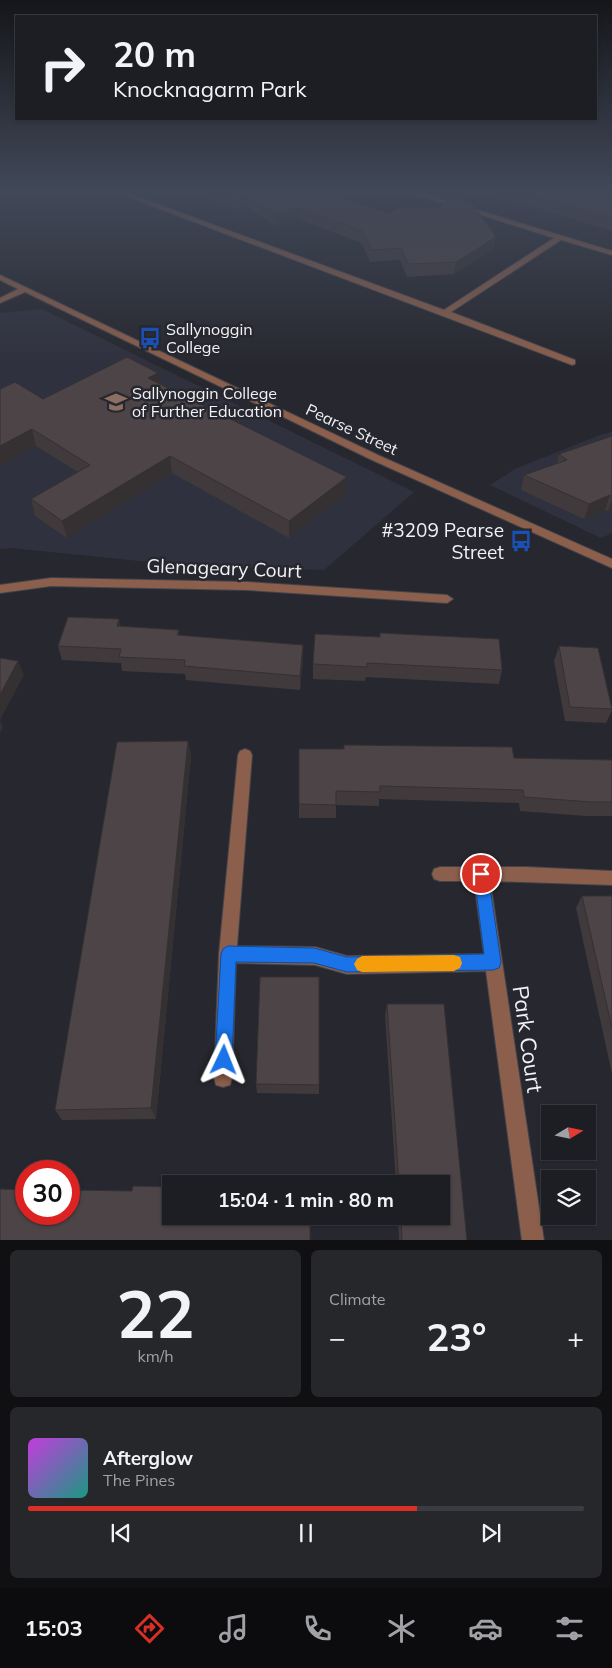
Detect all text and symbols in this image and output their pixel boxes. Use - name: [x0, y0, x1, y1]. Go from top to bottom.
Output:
- text: 20 m: [113, 32, 196, 76]
- icon: right: [30, 35, 95, 100]
- text: Knocknagarm Park: [113, 75, 307, 103]
- place label: Sallynoggin College: [166, 319, 253, 357]
- bus stop icon: Sallynoggin College: [137, 325, 163, 351]
- place label: Sallynoggin College of Further Education: [132, 383, 282, 421]
- school or university icon: Sallynoggin College of Further Education: [103, 389, 129, 415]
- street label: Pearse Street: [303, 399, 402, 459]
- place label: #3209 Pearse Street: [382, 518, 504, 564]
- bus stop icon: #3209 Pearse Street: [508, 528, 534, 554]
- street label: Glenageary Court: [146, 553, 302, 583]
- pin: [460, 853, 502, 895]
- icon: arrive: [467, 860, 495, 888]
- street label: Park Court: [507, 984, 549, 1095]
- position arrow: [197, 1033, 249, 1085]
- north arrow: [541, 1105, 596, 1160]
- map controls: [541, 1105, 596, 1225]
- speed limit sign: 30: [15, 1160, 80, 1225]
- button: layers: [541, 1170, 596, 1225]
- text: 15:04 · 1 min · 80 m: [218, 1188, 394, 1212]
- text: 22: [116, 1273, 195, 1354]
- text: Climate: [329, 1289, 385, 1309]
- text: 23°: [426, 1313, 487, 1361]
- text: −: [329, 1320, 346, 1355]
- text: +: [567, 1320, 584, 1355]
- text: km/h: [137, 1346, 174, 1366]
- text: Afterglow: [103, 1446, 193, 1470]
- text: The Pines: [103, 1470, 175, 1490]
- icon: previous: [107, 1519, 135, 1547]
- icon: pause: [292, 1519, 320, 1547]
- icon: next: [477, 1519, 505, 1547]
- icon: directions: [132, 1611, 167, 1646]
- icon: music: [216, 1611, 251, 1646]
- icon: phone: [300, 1611, 335, 1646]
- icon: climate: [384, 1611, 419, 1646]
- icon: car: [468, 1611, 503, 1646]
- icon: filters: [552, 1611, 587, 1646]
- text: 15:03: [25, 1614, 83, 1642]

